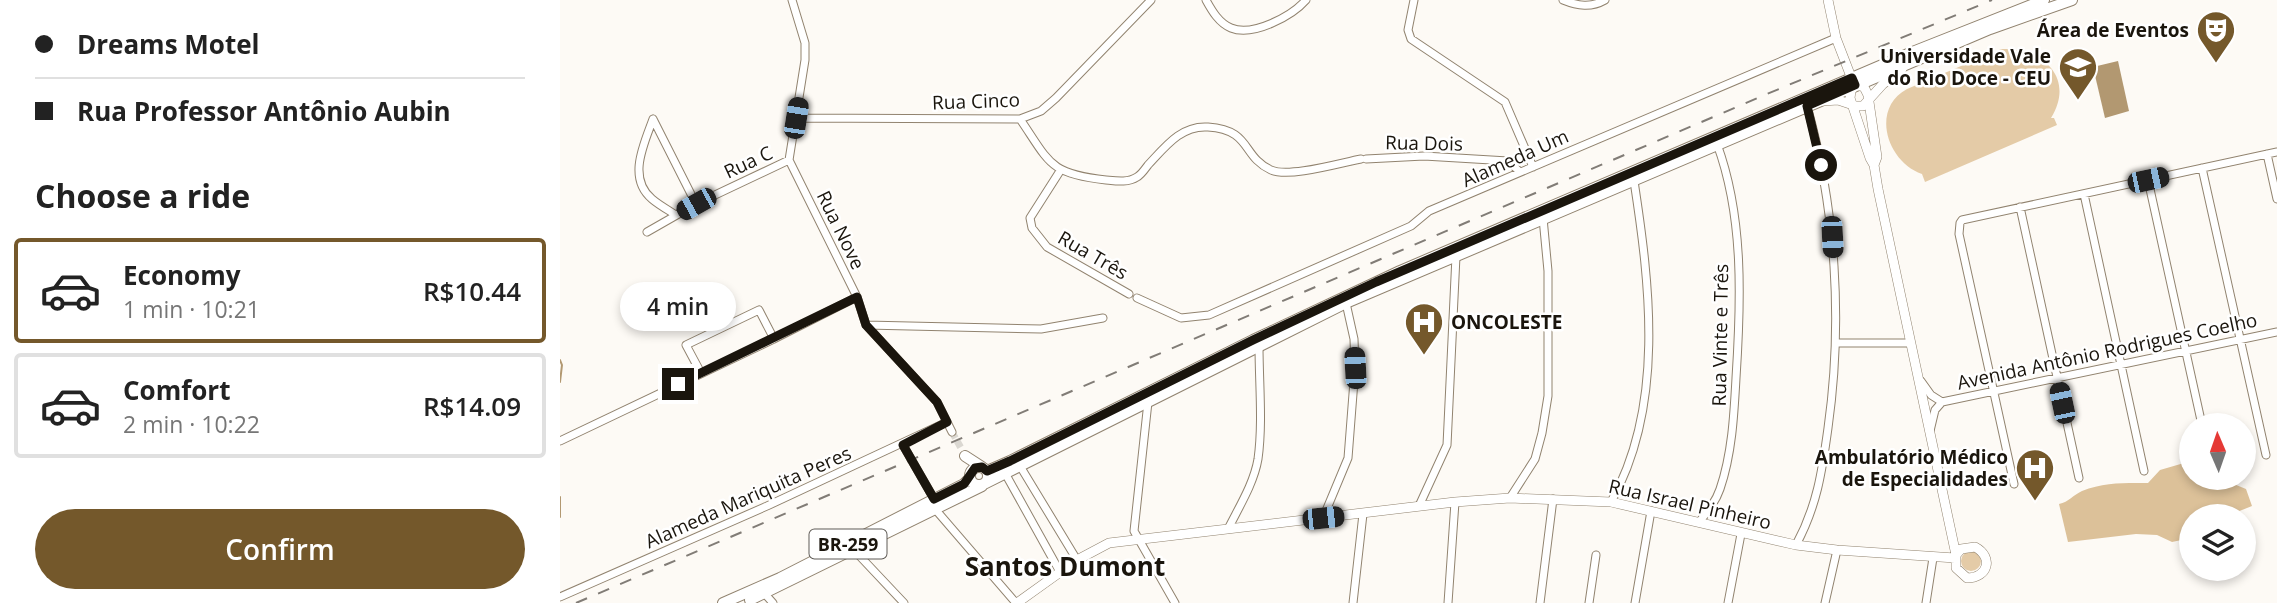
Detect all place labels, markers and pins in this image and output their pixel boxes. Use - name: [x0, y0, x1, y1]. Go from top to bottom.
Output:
- theatre icon: Área de Eventos: [2195, 9, 2237, 64]
- place label: Área de Eventos: [2037, 17, 2189, 43]
- place label: Universidade Vale do Rio Doce - CEU: [1880, 43, 2051, 91]
- school or university icon: Universidade Vale do Rio Doce - CEU: [2057, 46, 2099, 101]
- hospital icon: ONCOLESTE: [1403, 301, 1445, 356]
- place label: ONCOLESTE: [1451, 309, 1562, 335]
- place label: Ambulatório Médico de Especialidades: [1815, 444, 2008, 492]
- hospital icon: Ambulatório Médico de Especialidades: [2014, 447, 2056, 502]

